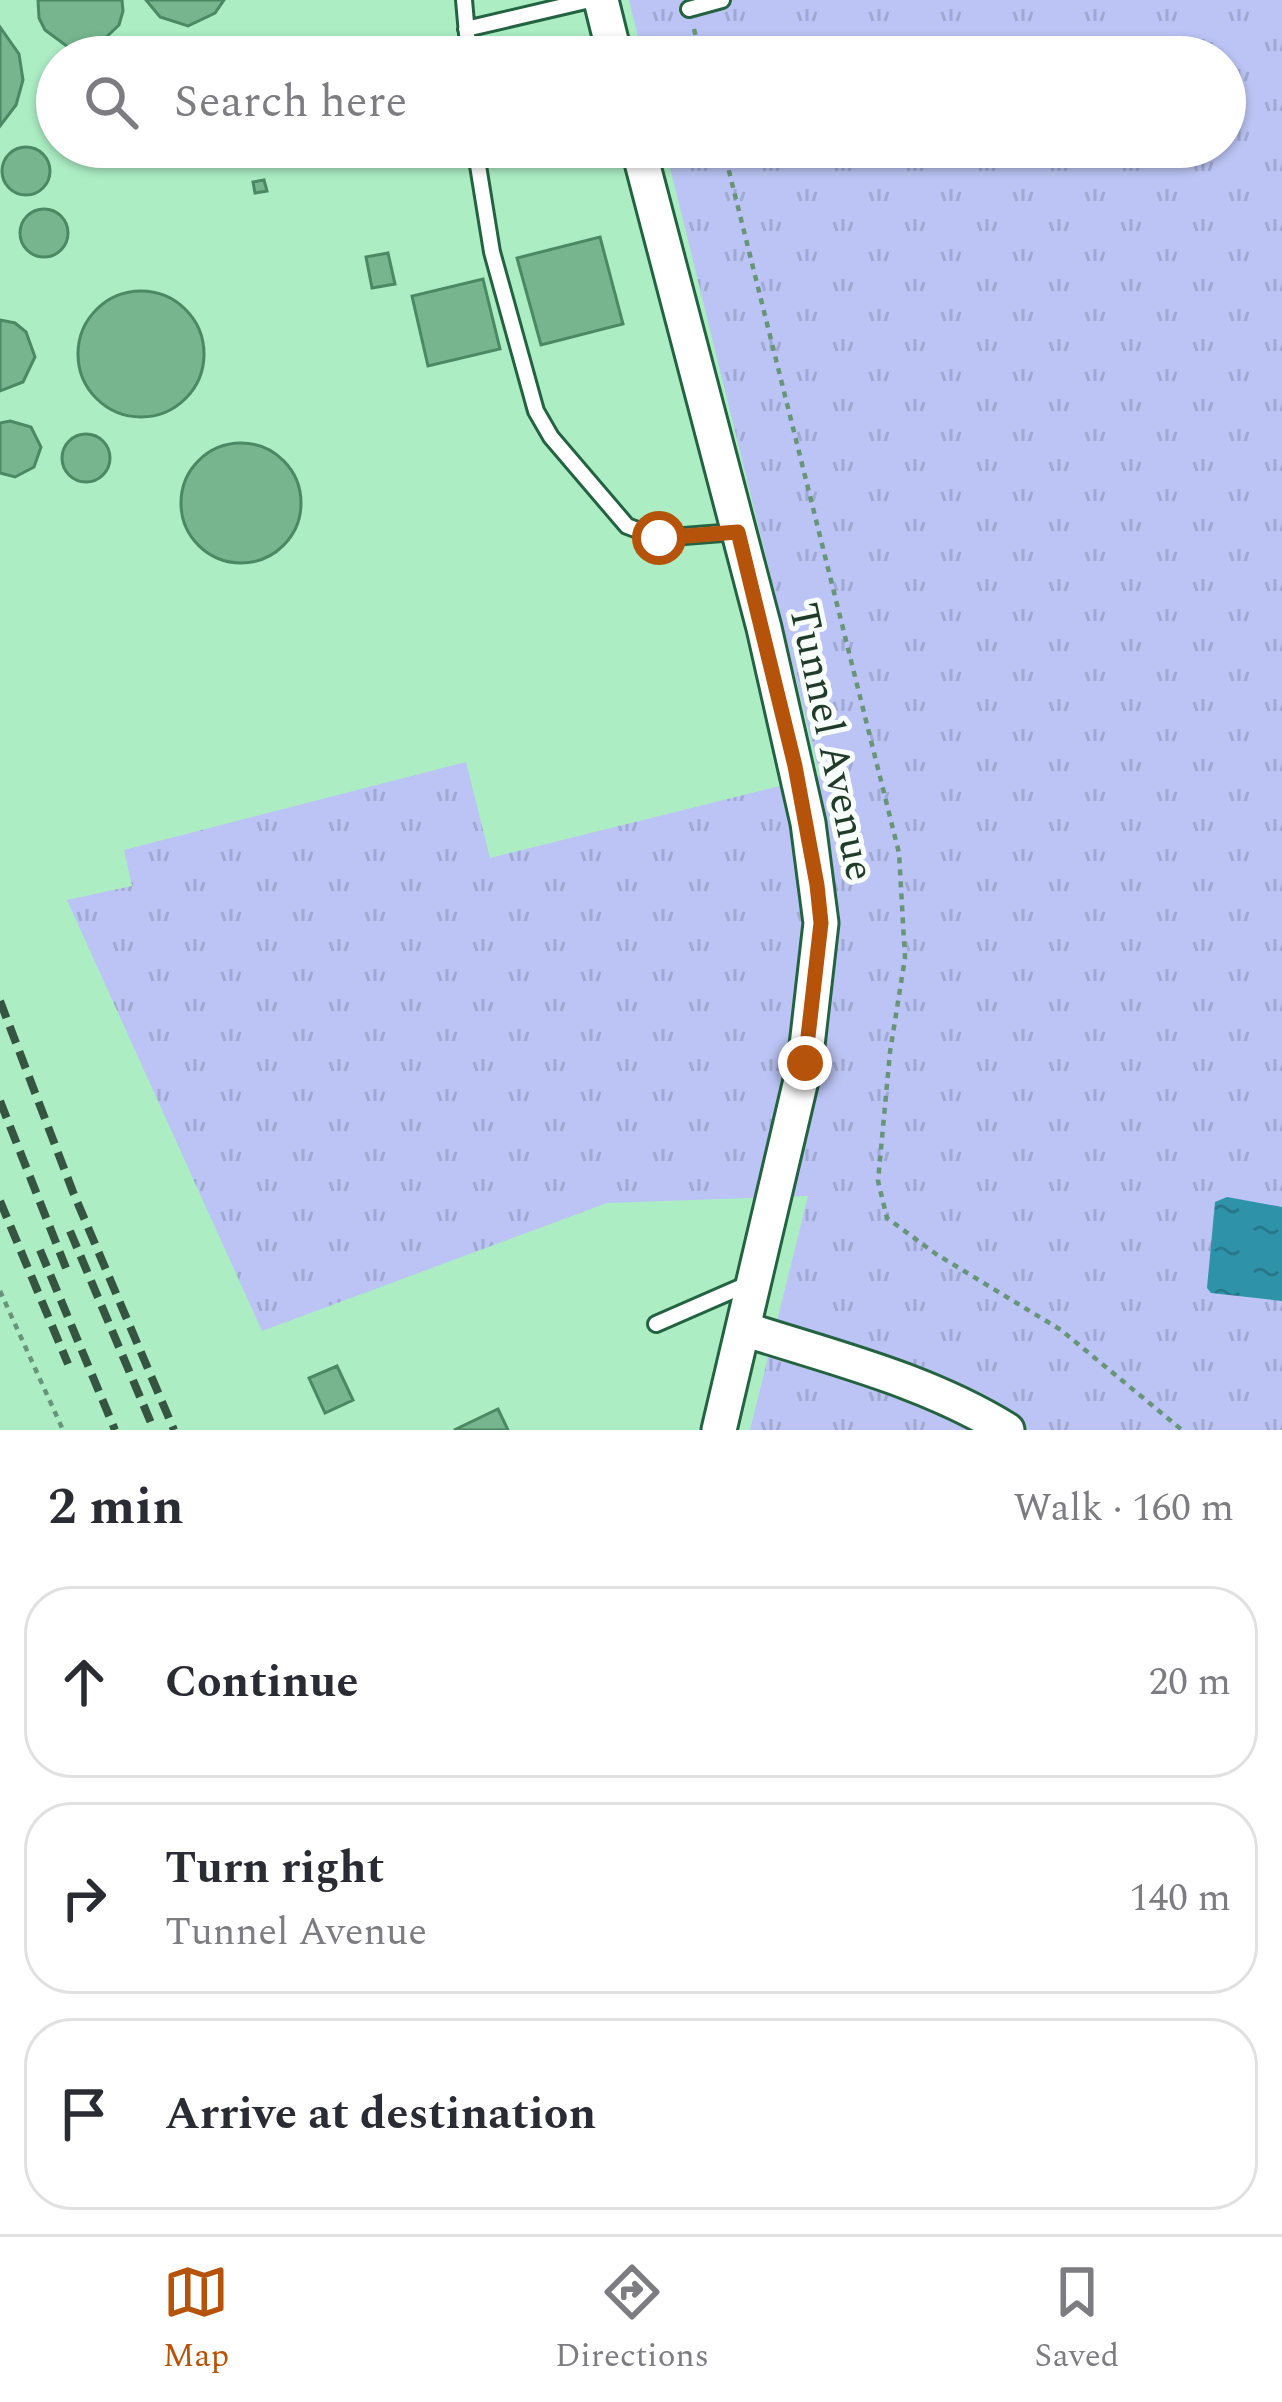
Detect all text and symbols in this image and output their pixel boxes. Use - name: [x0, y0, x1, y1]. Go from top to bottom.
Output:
- search box: [36, 36, 1246, 168]
- text: Search here: [174, 68, 407, 137]
- icon: search: [78, 69, 144, 135]
- route start: [632, 511, 686, 565]
- street label: Tunnel Avenue: [771, 597, 891, 887]
- route end: [778, 1036, 832, 1090]
- text: 2 min: [48, 1469, 184, 1547]
- text: Walk · 160 m: [1013, 1479, 1234, 1538]
- text: Continue: [165, 1648, 358, 1717]
- icon: ahead: [51, 1649, 117, 1715]
- text: 20 m: [1149, 1653, 1231, 1712]
- text: Turn right: [165, 1834, 384, 1903]
- icon: right: [51, 1865, 117, 1931]
- text: 140 m: [1129, 1869, 1231, 1928]
- text: Tunnel Avenue: [165, 1903, 427, 1962]
- text: Arrive at destination: [165, 2080, 596, 2149]
- icon: arrive: [51, 2081, 117, 2147]
- tab: Map: [163, 2259, 229, 2381]
- tab: Directions: [555, 2259, 709, 2381]
- tab: Saved: [1035, 2259, 1119, 2381]

